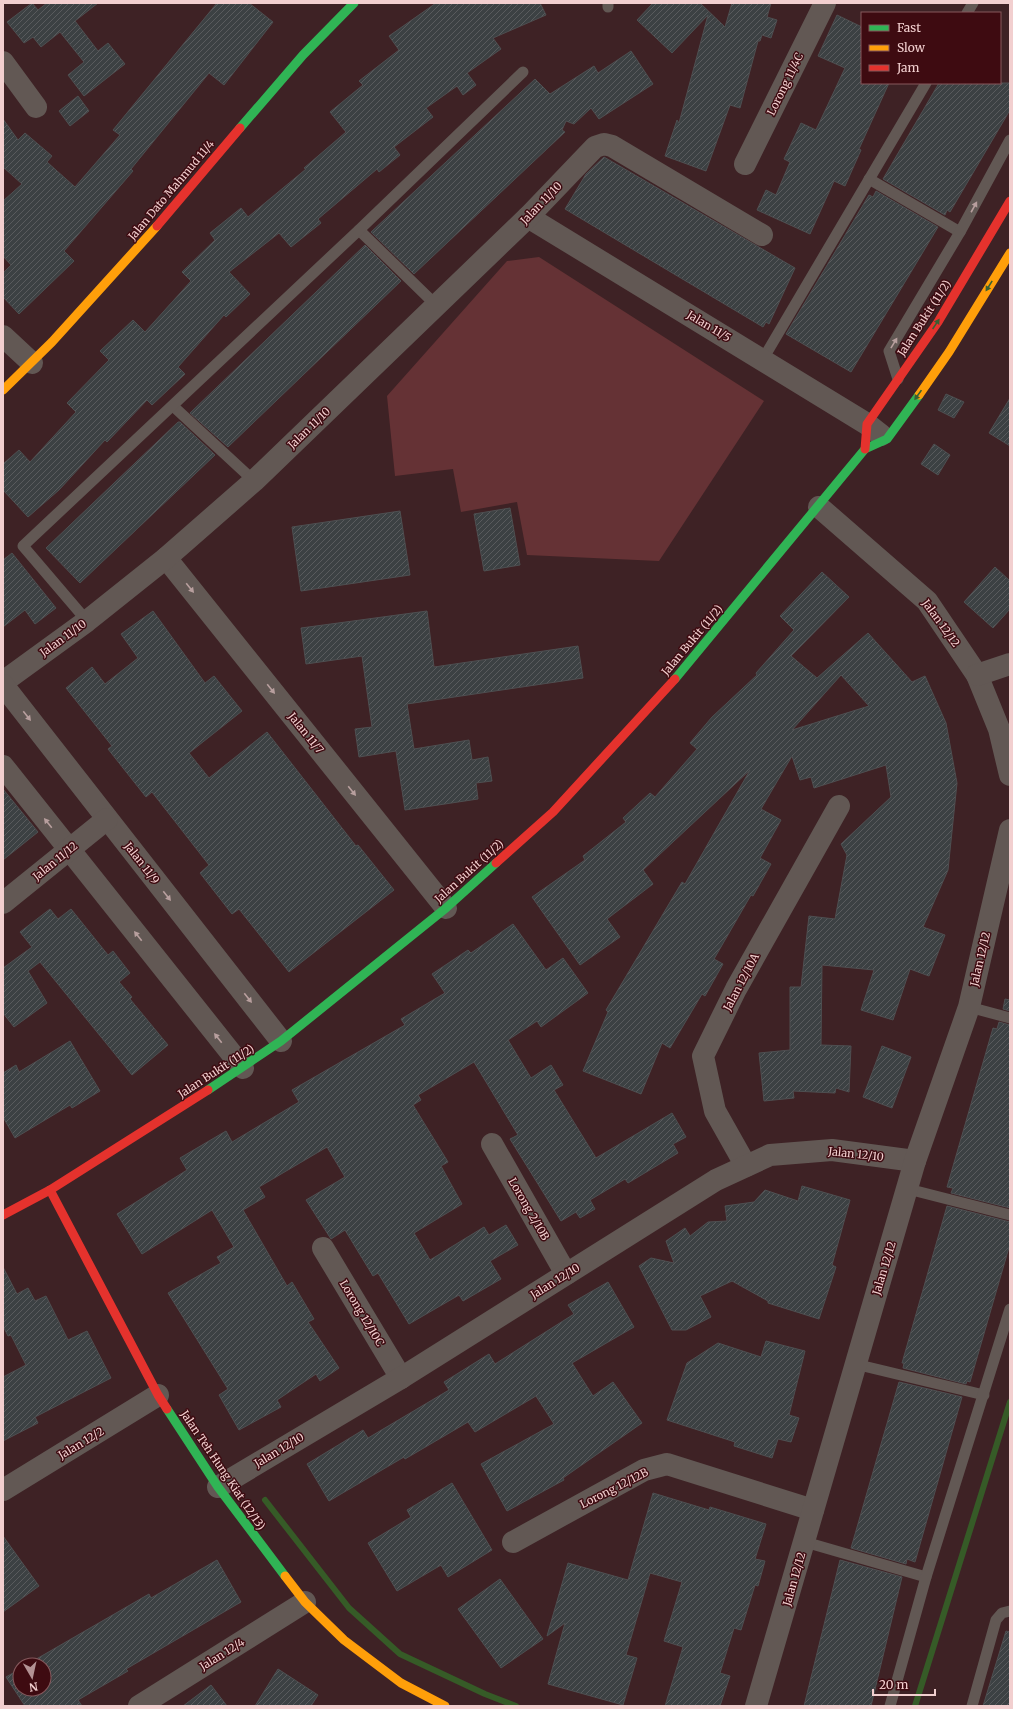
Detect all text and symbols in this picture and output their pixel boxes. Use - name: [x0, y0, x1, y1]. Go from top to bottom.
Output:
- legend: [861, 12, 1001, 84]
- text: Fast: [897, 20, 921, 35]
- text: Slow: [897, 40, 926, 55]
- street label: Lorong 11/4C: [764, 51, 806, 117]
- text: Jam: [896, 60, 920, 75]
- street label: Jalan Dato Mahmud 11/4: [124, 137, 217, 244]
- street label: Jalan 11/10: [517, 179, 565, 228]
- one-way arrow: [970, 201, 977, 213]
- street label: Jalan Bukit (11/2): [894, 277, 954, 360]
- one-way arrow: [986, 280, 993, 292]
- street label: Jalan 11/5: [684, 307, 733, 345]
- one-way arrow: [932, 319, 940, 329]
- one-way arrow: [890, 338, 898, 348]
- one-way arrow: [914, 389, 922, 400]
- street label: Jalan 11/10: [284, 404, 333, 452]
- one-way arrow: [186, 583, 194, 593]
- street label: Jalan 12/12: [918, 596, 963, 650]
- street label: Jalan Bukit (11/2): [658, 602, 726, 679]
- street label: Jalan 11/10: [36, 616, 89, 660]
- one-way arrow: [267, 684, 276, 695]
- street label: Jalan 11/7: [285, 709, 327, 756]
- one-way arrow: [23, 711, 31, 722]
- one-way arrow: [348, 786, 357, 796]
- one-way arrow: [44, 818, 53, 829]
- street label: Jalan Bukit (11/2): [431, 836, 506, 906]
- street label: Jalan 11/12: [29, 839, 80, 884]
- street label: Jalan 11/9: [121, 839, 163, 887]
- one-way arrow: [163, 890, 172, 901]
- street label: Jalan 12/12: [967, 930, 993, 989]
- one-way arrow: [133, 931, 142, 941]
- street label: Jalan 12/10A: [720, 951, 762, 1014]
- one-way arrow: [243, 993, 252, 1004]
- one-way arrow: [214, 1032, 223, 1043]
- street label: Jalan Bukit (11/2): [174, 1041, 257, 1101]
- street label: Jalan 12/10: [827, 1144, 884, 1164]
- street label: Lorong 2/10B: [506, 1175, 553, 1243]
- street label: Jalan 12/12: [869, 1239, 899, 1298]
- street label: Jalan 12/10: [527, 1260, 582, 1302]
- street label: Lorong 12/10C: [337, 1277, 387, 1349]
- street label: Jalan Teh Hung Kiat (12/13): [177, 1407, 268, 1533]
- street label: Jalan 12/2: [55, 1424, 106, 1463]
- street label: Jalan 12/10: [251, 1430, 306, 1471]
- street label: Lorong 12/12B: [578, 1465, 651, 1511]
- street label: Jalan 12/12: [779, 1550, 808, 1609]
- street label: Jalan 12/4: [196, 1635, 247, 1674]
- north arrow: [12, 1657, 52, 1697]
- scale bar: [873, 1671, 935, 1697]
- text: 20 m: [879, 1677, 908, 1692]
- text: N: [28, 1679, 39, 1695]

